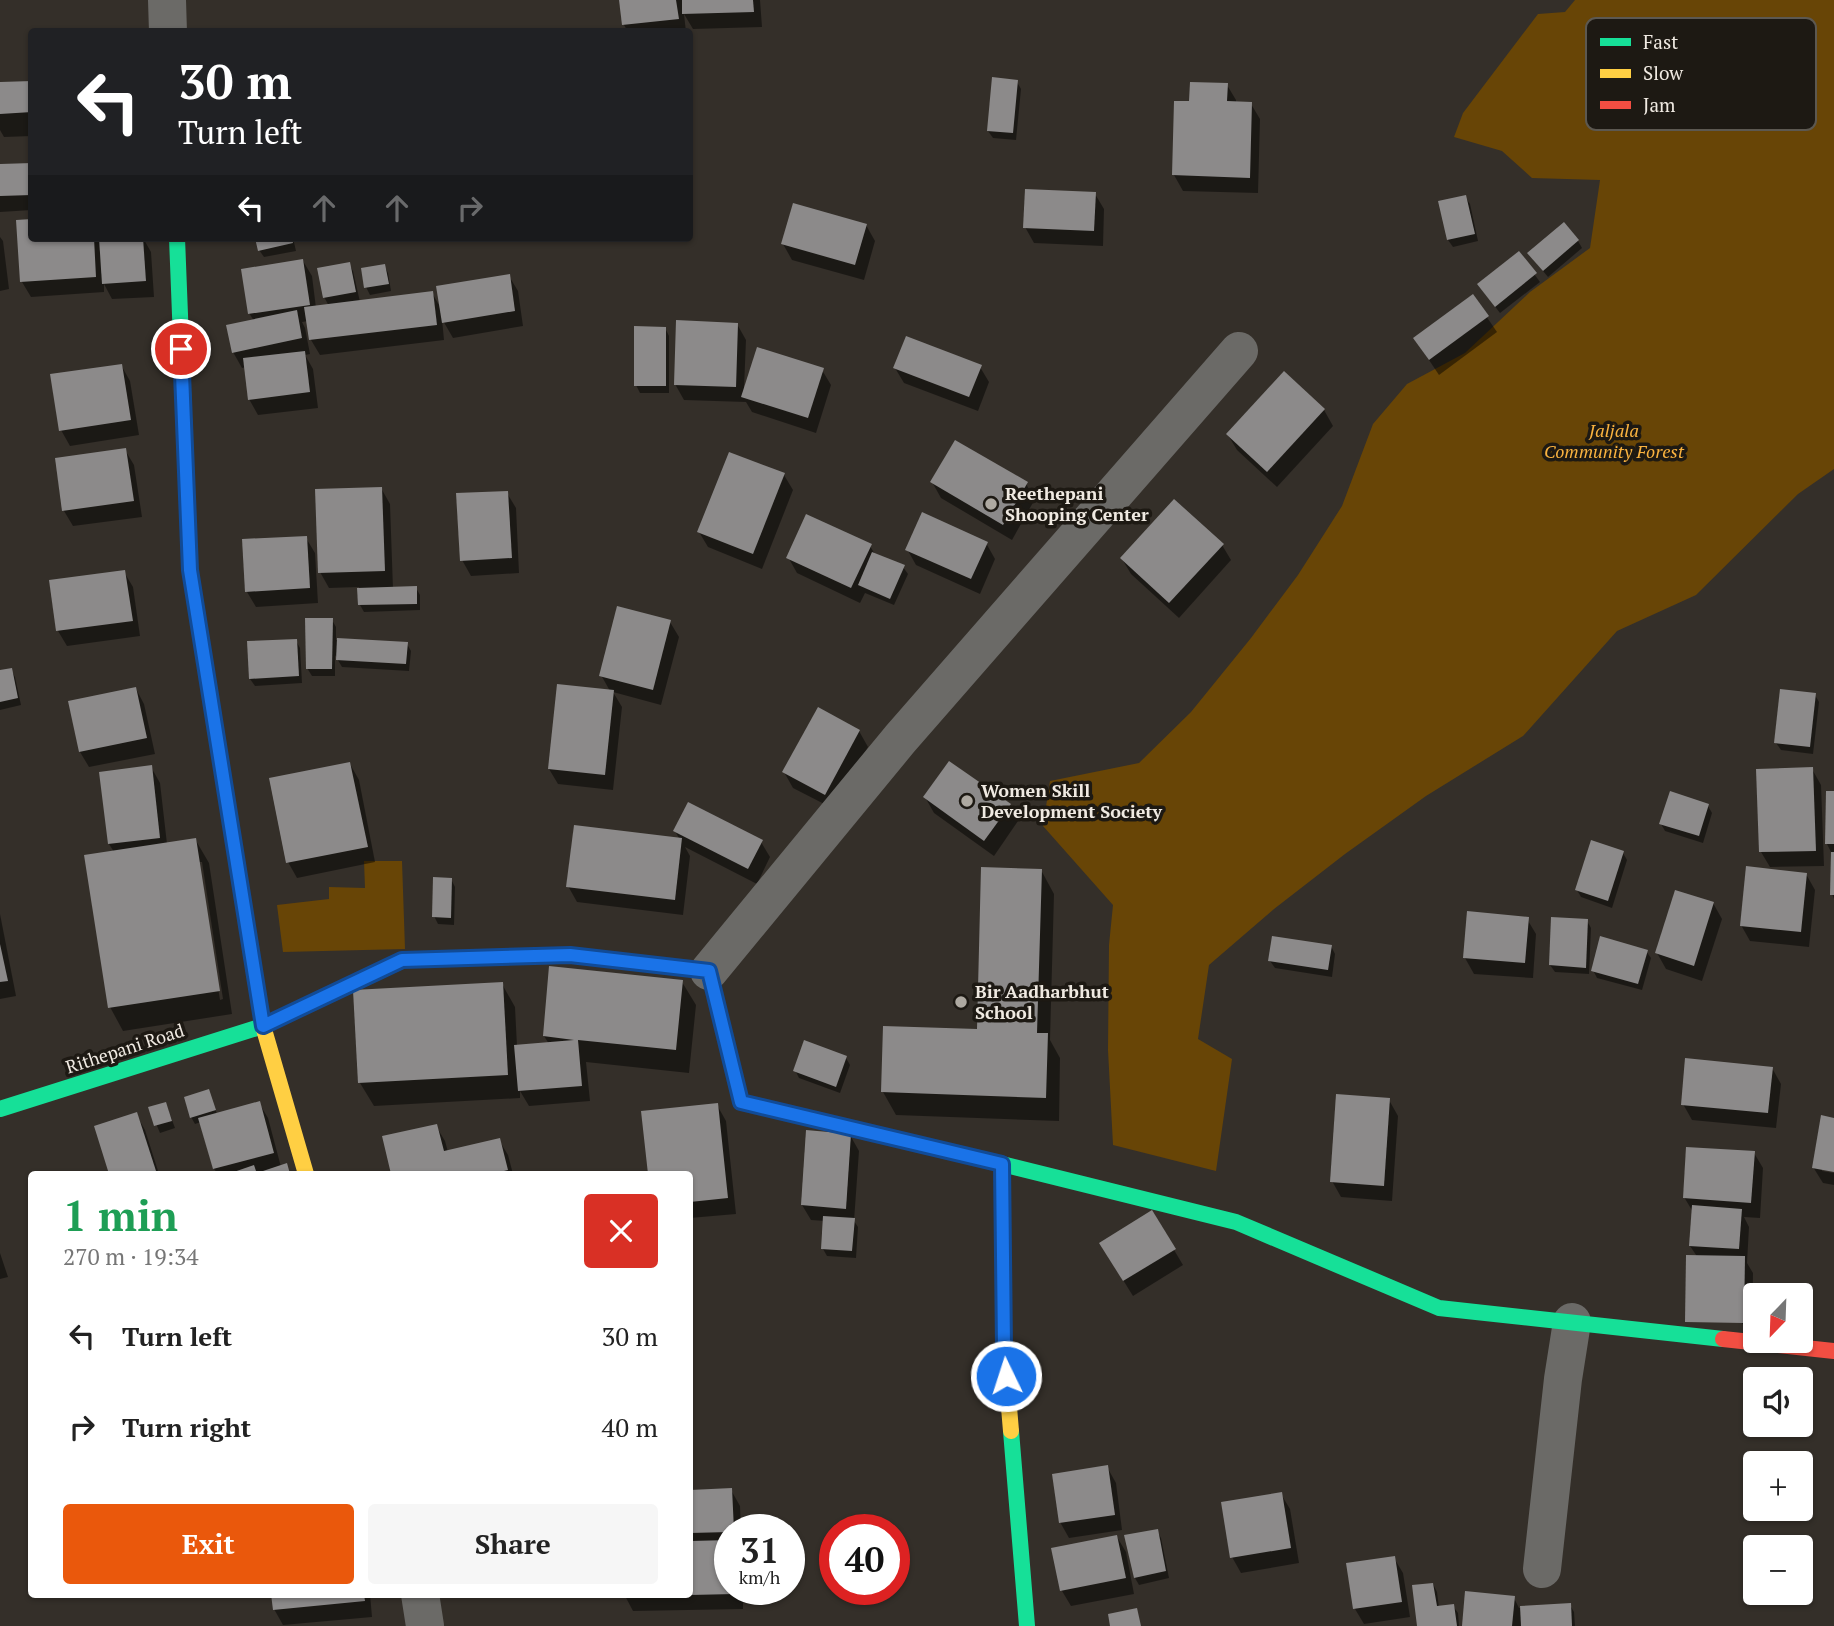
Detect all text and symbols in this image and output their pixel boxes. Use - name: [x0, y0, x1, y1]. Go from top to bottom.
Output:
- legend: [1586, 18, 1816, 130]
- text: Fast: [1643, 29, 1678, 54]
- text: 30 m: [178, 48, 292, 113]
- icon: left: [63, 56, 154, 147]
- text: Slow: [1643, 60, 1684, 85]
- text: Jam: [1643, 92, 1676, 117]
- text: Turn left: [178, 111, 302, 153]
- icon: left: [232, 189, 270, 227]
- icon: ahead: [305, 189, 343, 227]
- icon: ahead: [378, 189, 416, 227]
- icon: right: [451, 189, 489, 227]
- pin: [151, 319, 211, 379]
- icon: arrive: [162, 330, 200, 368]
- park label: Jaljala Community Forest: [1544, 418, 1685, 463]
- place label: Reethepani Shooping Center: [1005, 481, 1149, 526]
- marker: Reethepani Shooping Center: [983, 496, 999, 512]
- place label: Women Skill Development Society: [981, 778, 1162, 823]
- marker: Women Skill Development Society: [959, 793, 975, 809]
- place label: Bir Aadharbhut School: [975, 979, 1109, 1024]
- marker: Bir Aadharbhut School: [953, 994, 969, 1010]
- street label: Rithepani Road: [62, 1018, 187, 1078]
- text: 1 min: [63, 1187, 178, 1243]
- button: close: [584, 1194, 658, 1268]
- text: 270 m · 19:34: [63, 1241, 198, 1272]
- north arrow: [1743, 1283, 1813, 1353]
- map controls: [1743, 1283, 1813, 1605]
- icon: left: [63, 1317, 101, 1355]
- text: Turn left: [122, 1319, 232, 1353]
- text: 30 m: [602, 1319, 658, 1353]
- position arrow: [969, 1339, 1043, 1413]
- button: sound: [1743, 1367, 1813, 1437]
- icon: right: [63, 1408, 101, 1446]
- text: Turn right: [122, 1410, 251, 1444]
- text: 40 m: [602, 1410, 658, 1444]
- button: +: [1743, 1451, 1813, 1521]
- button: Exit: [63, 1504, 354, 1584]
- button: Share: [368, 1504, 658, 1584]
- speed limit sign: 40: [819, 1514, 910, 1605]
- text: 31: [740, 1527, 779, 1573]
- button: −: [1743, 1535, 1813, 1605]
- text: km/h: [739, 1565, 780, 1589]

